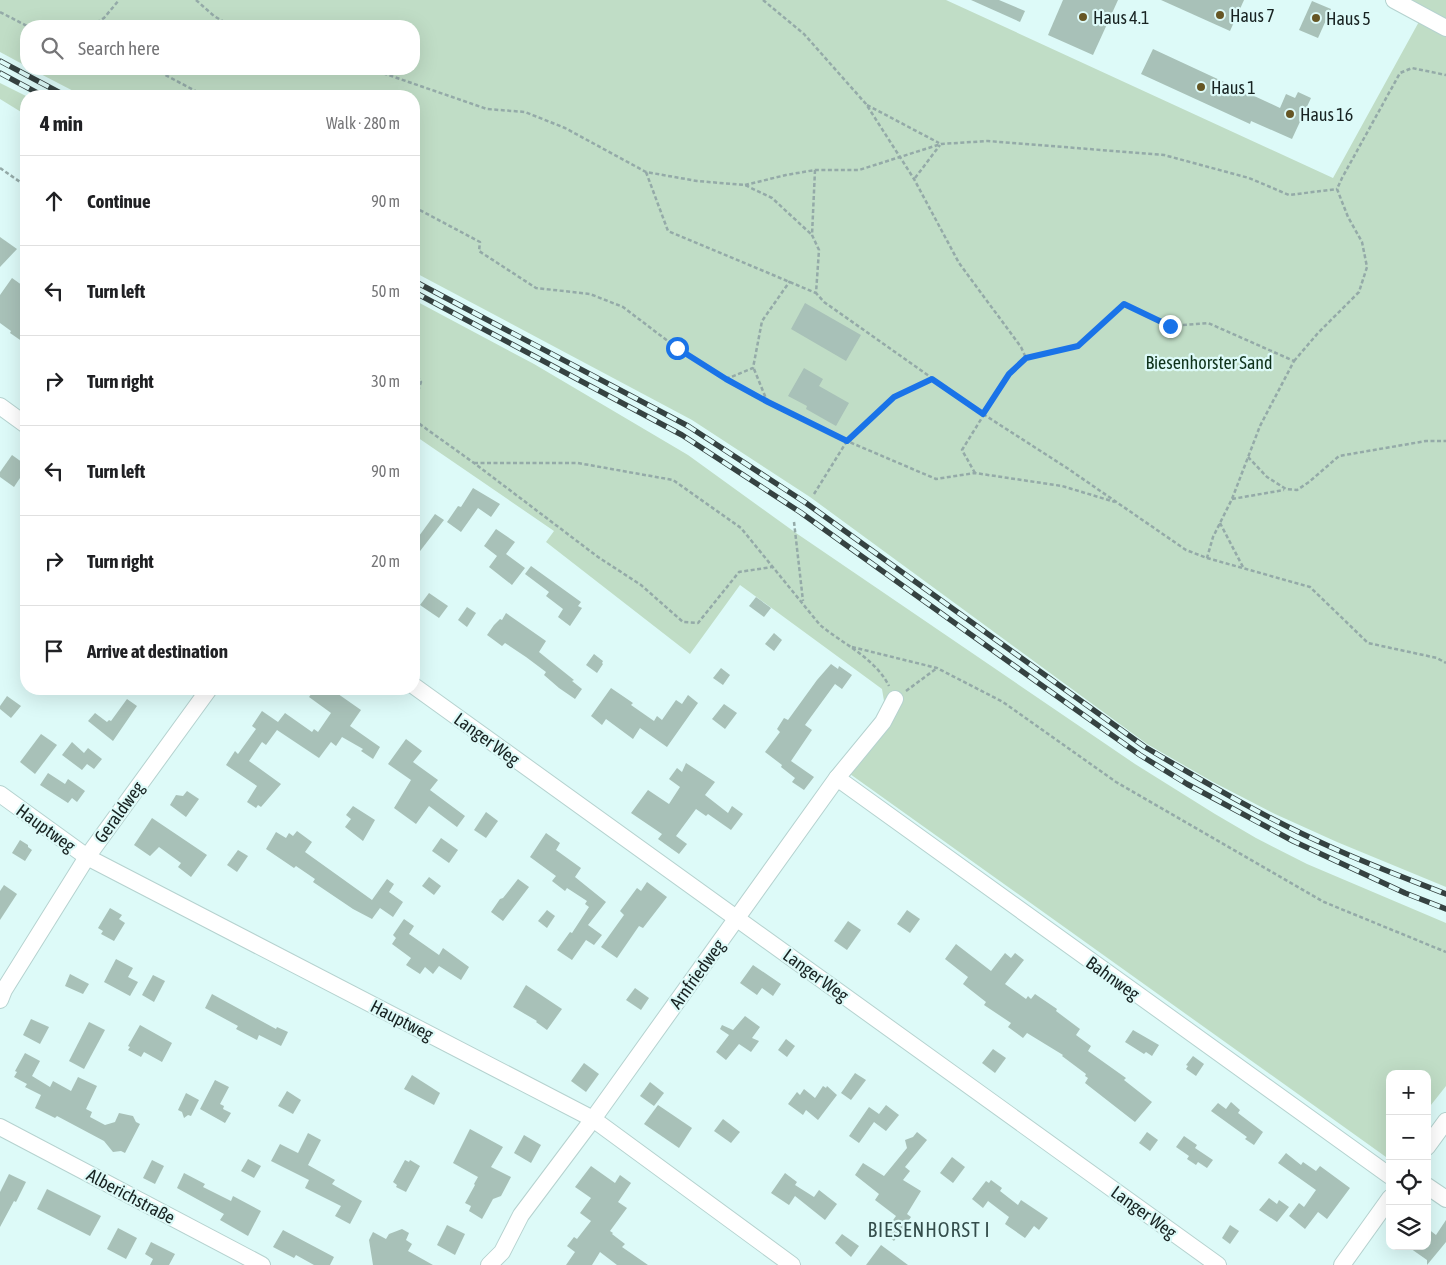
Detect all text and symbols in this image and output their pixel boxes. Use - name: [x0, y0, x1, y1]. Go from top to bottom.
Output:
- place label: Haus 7: [1230, 5, 1275, 26]
- place label: Haus 4.1: [1093, 7, 1149, 28]
- place label: Haus 5: [1326, 8, 1371, 29]
- marker: Haus 7: [1214, 9, 1226, 21]
- marker: Haus 4.1: [1077, 11, 1089, 23]
- marker: Haus 5: [1310, 12, 1322, 24]
- search box: [20, 20, 420, 75]
- icon: search: [38, 34, 66, 62]
- text: Search here: [78, 37, 160, 59]
- place label: Haus 1: [1211, 77, 1256, 98]
- marker: Haus 1: [1195, 81, 1207, 93]
- place label: Haus 16: [1300, 104, 1353, 125]
- marker: Haus 16: [1284, 108, 1296, 120]
- text: 4 min: [40, 111, 83, 135]
- text: Walk · 280 m: [326, 114, 400, 132]
- icon: ahead: [40, 187, 68, 215]
- text: Continue: [87, 190, 151, 212]
- text: 90 m: [371, 192, 400, 210]
- icon: left: [40, 277, 68, 305]
- text: Turn left: [87, 280, 145, 302]
- text: 50 m: [371, 282, 400, 300]
- route end: [1159, 315, 1182, 338]
- route start: [666, 337, 689, 360]
- park label: Biesenhorster Sand: [1145, 352, 1273, 373]
- icon: right: [40, 367, 68, 395]
- text: Turn right: [87, 370, 154, 392]
- text: 30 m: [371, 372, 400, 390]
- icon: left: [40, 457, 68, 485]
- text: Turn left: [87, 460, 145, 482]
- text: 90 m: [371, 462, 400, 480]
- icon: right: [40, 547, 68, 575]
- text: Turn right: [87, 550, 154, 572]
- text: 20 m: [371, 552, 400, 570]
- icon: arrive: [40, 637, 68, 665]
- text: Arrive at destination: [87, 640, 228, 662]
- street label: Langer Weg: [450, 708, 524, 770]
- street label: Geraldweg: [90, 777, 148, 847]
- street label: Hauptweg: [12, 800, 80, 857]
- street label: Arnfriedweg: [665, 935, 729, 1013]
- street label: Langer Weg: [779, 944, 853, 1006]
- street label: Bahnweg: [1082, 952, 1144, 1005]
- street label: Hauptweg: [367, 995, 437, 1045]
- map controls: [1386, 1070, 1431, 1250]
- button: +: [1386, 1070, 1431, 1115]
- button: −: [1386, 1115, 1431, 1160]
- button: locate: [1386, 1160, 1431, 1205]
- street label: Alberichstraße: [83, 1164, 179, 1228]
- street label: Langer Weg: [1107, 1181, 1181, 1243]
- button: layers: [1386, 1205, 1431, 1250]
- district label: BIESENHORST I: [867, 1218, 991, 1241]

